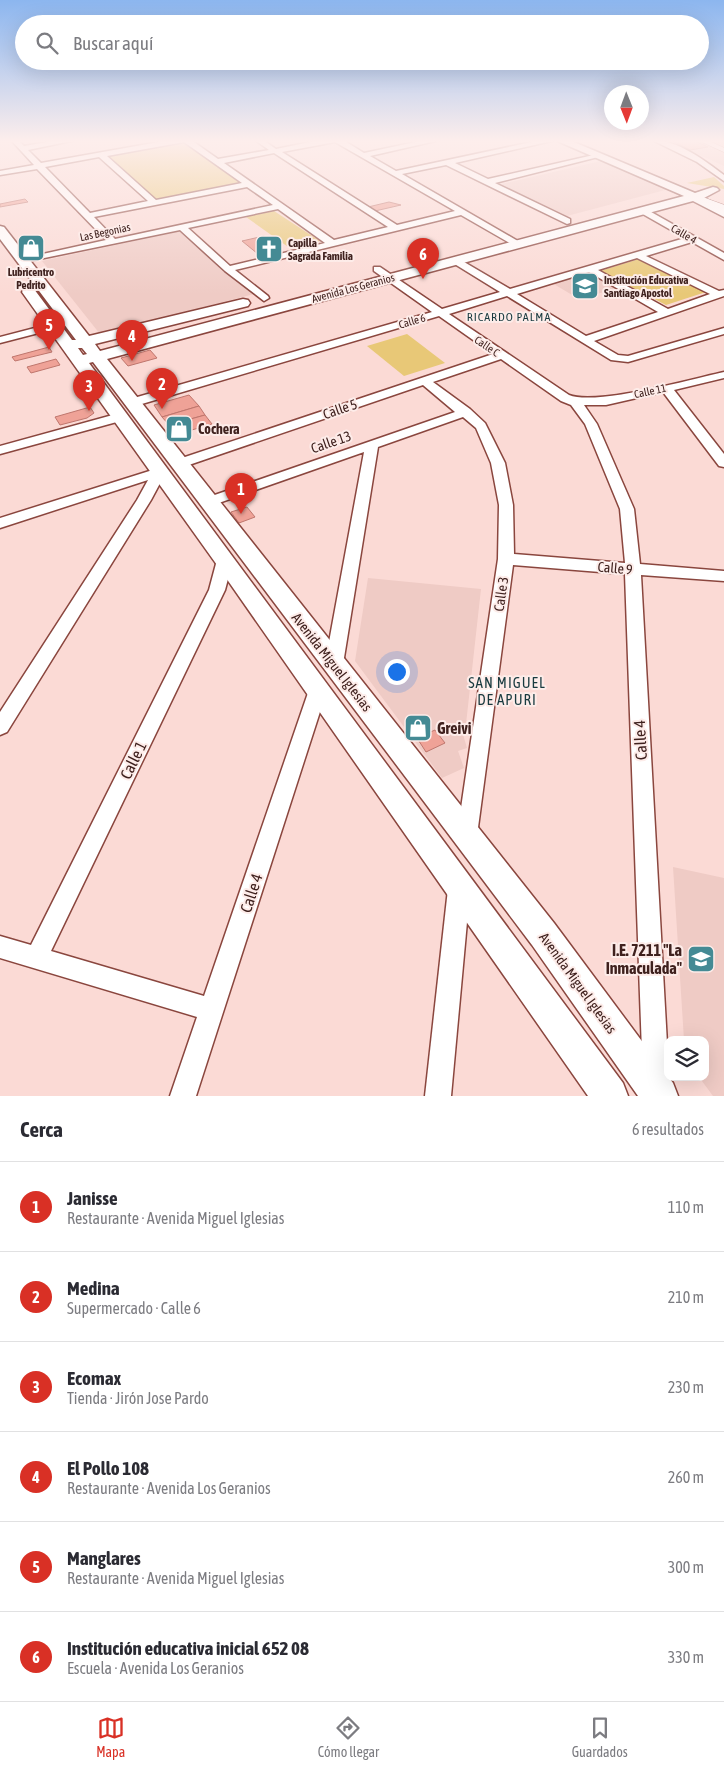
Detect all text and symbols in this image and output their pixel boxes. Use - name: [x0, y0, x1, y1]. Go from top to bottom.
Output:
- search box: [15, 15, 709, 70]
- icon: search: [33, 29, 61, 57]
- text: Buscar aquí: [73, 32, 153, 54]
- north arrow: [604, 85, 649, 130]
- street label: Las Begonias: [79, 221, 132, 243]
- street label: Calle 4: [669, 222, 699, 246]
- shop icon: Lubricentro Pedrito: [16, 233, 46, 263]
- church icon: Capilla Sagrada Familia: [254, 234, 284, 264]
- place label: Capilla Sagrada Familia: [288, 237, 353, 262]
- pin: 6: [407, 238, 439, 279]
- place label: Lubricentro Pedrito: [8, 266, 54, 291]
- street label: Avenida Los Geranios: [310, 271, 396, 305]
- school or university icon: Institución Educativa Santiago Apostol: [570, 271, 600, 301]
- place label: Institución Educativa Santiago Apostol: [604, 274, 688, 299]
- pin: 5: [33, 309, 65, 350]
- district label: RICARDO PALMA: [467, 310, 551, 324]
- street label: Calle 6: [397, 311, 427, 331]
- pin: 4: [116, 320, 148, 361]
- street label: Calle C: [472, 333, 502, 359]
- pin: 2: [146, 368, 178, 409]
- pin: 3: [73, 370, 105, 411]
- street label: Calle 11: [633, 382, 667, 400]
- street label: Calle 5: [321, 396, 359, 422]
- shop icon: Cochera: [164, 414, 194, 444]
- place label: Cochera: [198, 421, 240, 437]
- street label: Calle 13: [309, 428, 353, 456]
- pin: 1: [225, 473, 257, 514]
- street label: Calle 9: [597, 559, 633, 577]
- street label: Calle 3: [491, 576, 511, 612]
- street label: Avenida Miguel Iglesias: [289, 610, 375, 714]
- your location: [384, 659, 410, 685]
- district label: SAN MIGUEL DE APURI: [468, 674, 546, 708]
- shop icon: Greivi: [403, 713, 433, 743]
- place label: Greivi: [437, 719, 472, 737]
- street label: Calle 4: [630, 720, 650, 760]
- street label: Calle 1: [116, 738, 150, 782]
- street label: Calle 4: [236, 871, 266, 915]
- street label: Avenida Miguel Iglesias: [536, 930, 620, 1036]
- place label: I.E. 7211 "La Inmaculada": [606, 941, 683, 977]
- school or university icon: I.E. 7211 "La Inmaculada": [686, 944, 716, 974]
- map controls: [664, 1036, 709, 1081]
- button: layers: [664, 1036, 709, 1081]
- text: Cerca: [20, 1117, 63, 1141]
- text: 6 resultados: [632, 1120, 704, 1138]
- text: Janisse: [67, 1187, 118, 1209]
- text: 1: [32, 1198, 40, 1216]
- text: 110 m: [668, 1198, 704, 1216]
- text: Restaurante · Avenida Miguel Iglesias: [67, 1209, 284, 1227]
- text: Medina: [67, 1277, 120, 1299]
- text: 2: [32, 1288, 40, 1306]
- text: 210 m: [668, 1288, 704, 1306]
- text: Supermercado · Calle 6: [67, 1299, 201, 1317]
- text: Ecomax: [67, 1367, 121, 1389]
- text: 3: [32, 1378, 40, 1396]
- text: 230 m: [668, 1378, 704, 1396]
- text: Tienda · Jirón Jose Pardo: [67, 1389, 209, 1407]
- text: El Pollo 108: [67, 1457, 149, 1479]
- text: 4: [32, 1468, 40, 1486]
- text: 260 m: [668, 1468, 704, 1486]
- text: Restaurante · Avenida Los Geranios: [67, 1479, 271, 1497]
- text: Manglares: [67, 1547, 141, 1569]
- text: 5: [32, 1558, 40, 1576]
- text: 300 m: [668, 1558, 704, 1576]
- text: Restaurante · Avenida Miguel Iglesias: [67, 1569, 284, 1587]
- text: Institución educativa inicial 652 08: [67, 1637, 309, 1659]
- text: 6: [32, 1648, 40, 1666]
- text: 330 m: [668, 1648, 704, 1666]
- text: Escuela · Avenida Los Geranios: [67, 1659, 244, 1677]
- tab: Mapa: [96, 1714, 125, 1760]
- tab: Cómo llegar: [318, 1714, 379, 1760]
- tab: Guardados: [572, 1714, 628, 1760]

